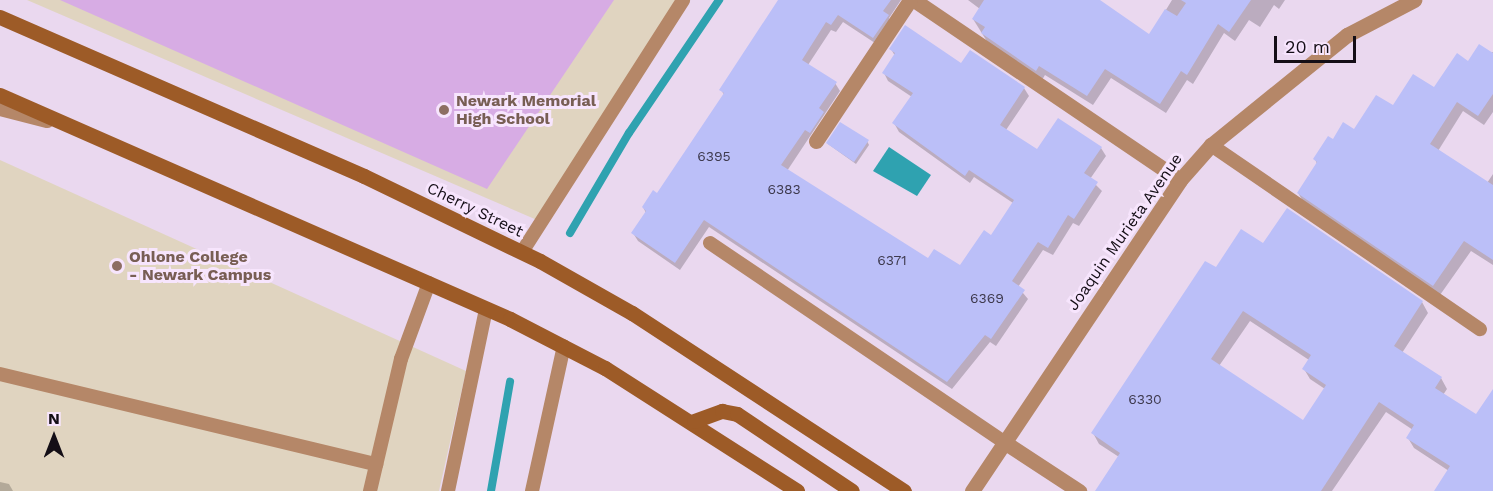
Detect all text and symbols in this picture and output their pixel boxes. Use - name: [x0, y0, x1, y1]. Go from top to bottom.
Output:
- scale bar: [1277, 24, 1360, 62]
- text: 20 m: [1285, 36, 1330, 57]
- place label: Newark Memorial High School: [456, 91, 596, 129]
- marker: Newark Memorial High School: [437, 103, 451, 117]
- house number: 6395: [697, 148, 731, 164]
- street label: Joaquin Murieta Avenue: [1063, 149, 1187, 315]
- street label: Cherry Street: [424, 178, 526, 242]
- house number: 6383: [767, 181, 801, 197]
- place label: Ohlone College - Newark Campus: [129, 247, 272, 285]
- house number: 6371: [877, 252, 907, 268]
- marker: Ohlone College - Newark Campus: [110, 259, 124, 273]
- house number: 6369: [970, 290, 1004, 306]
- house number: 6330: [1128, 391, 1162, 407]
- north arrow: [24, 407, 84, 467]
- text: N: [48, 409, 60, 428]

